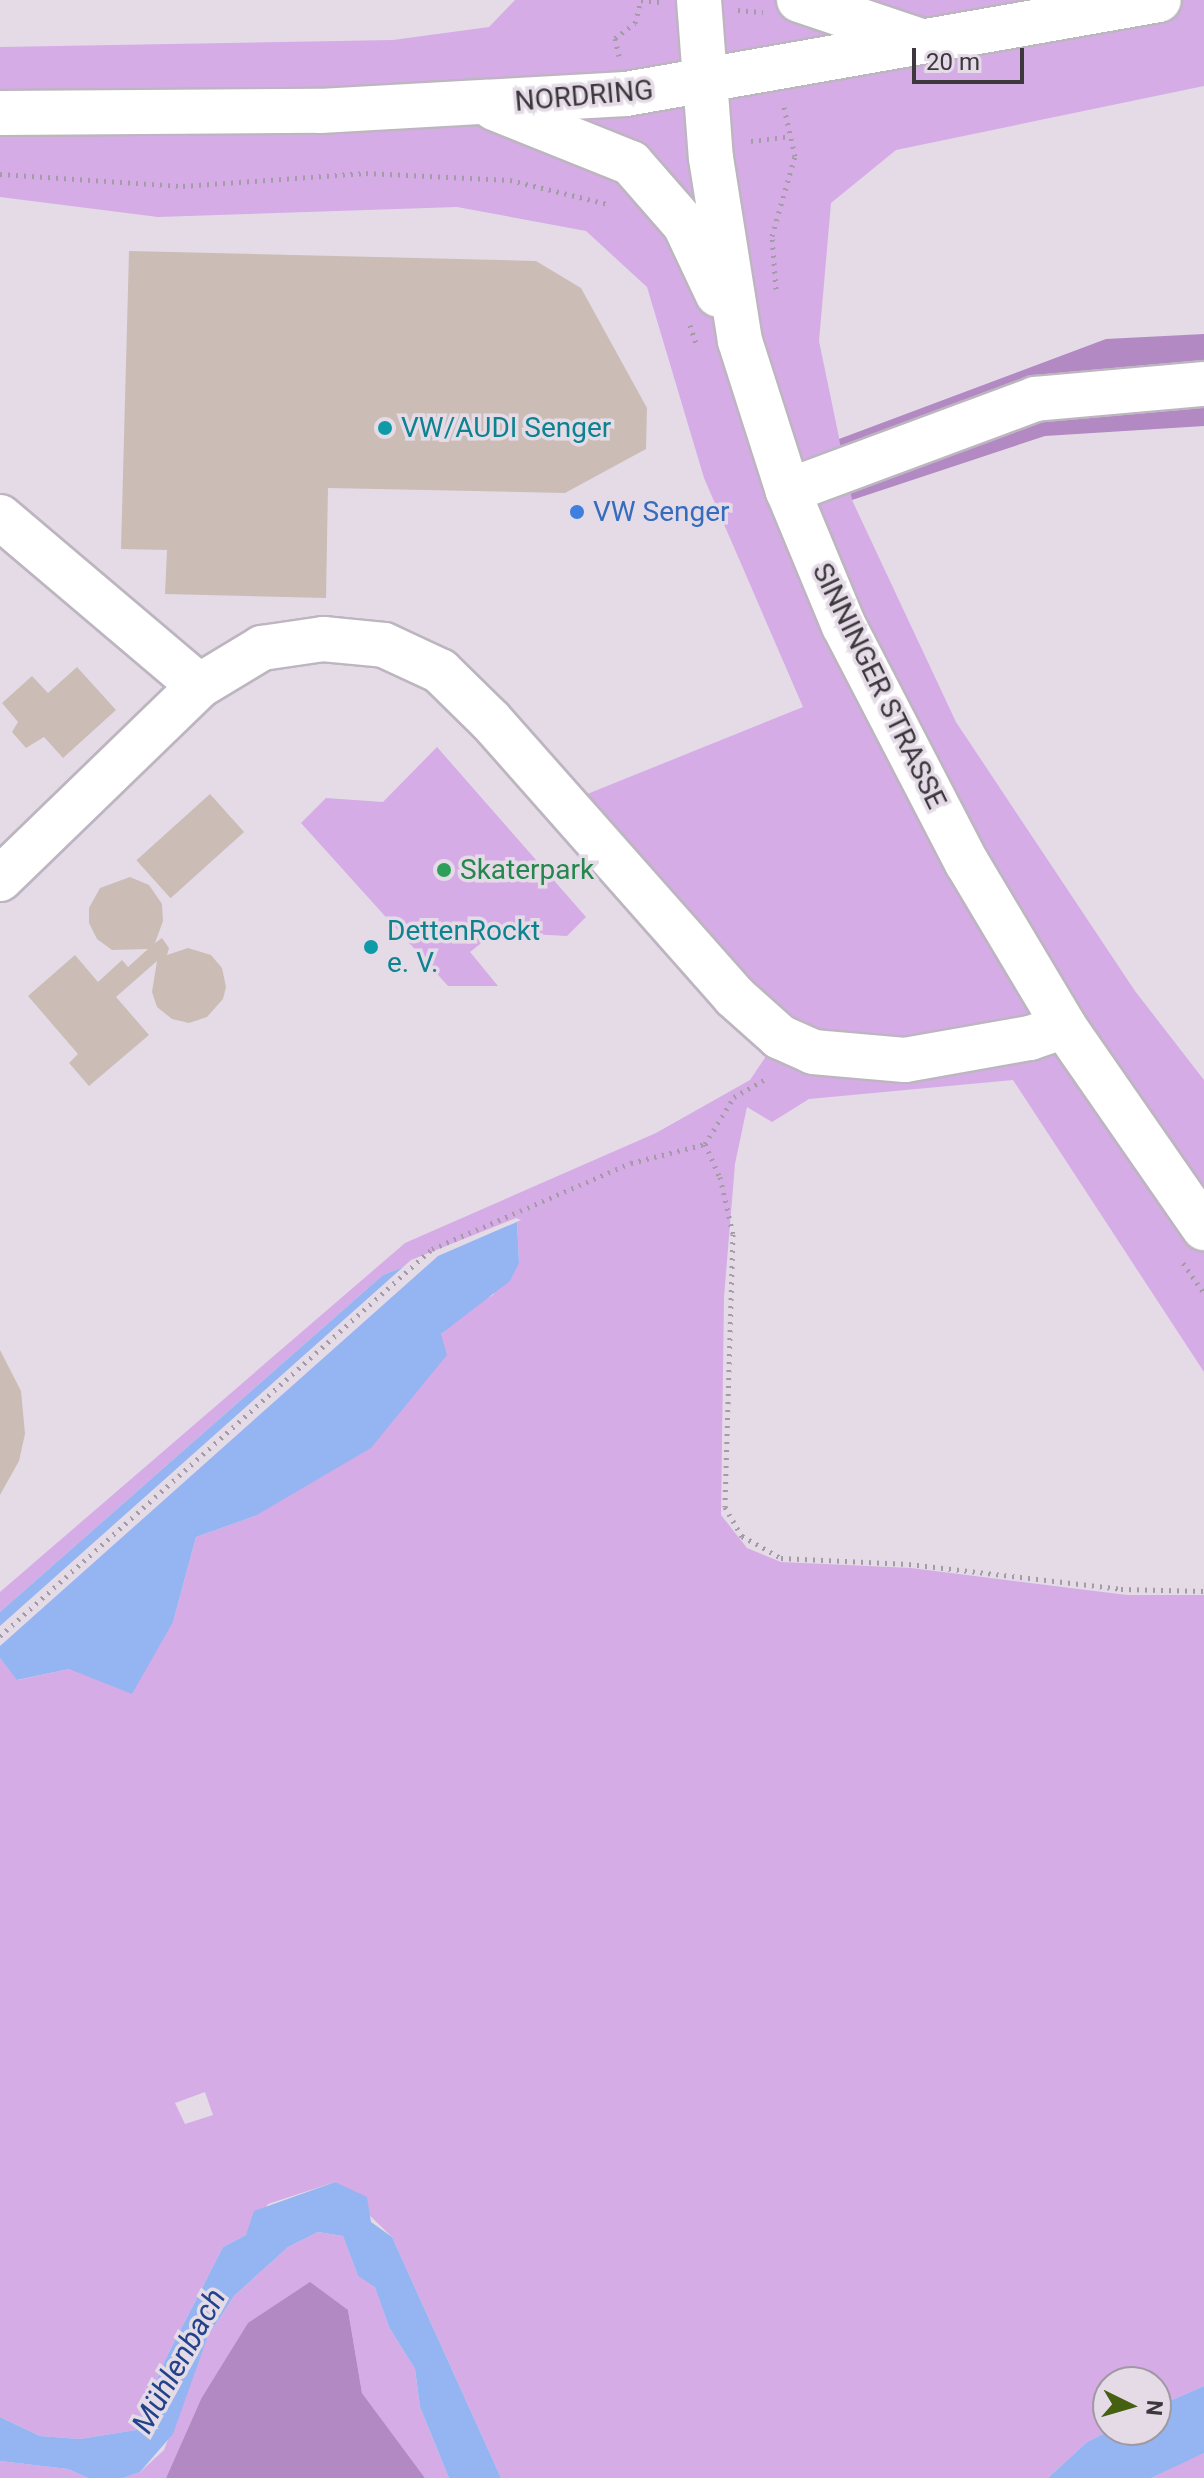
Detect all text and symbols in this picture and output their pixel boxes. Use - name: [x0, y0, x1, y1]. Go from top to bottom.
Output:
- scale bar: [916, 32, 1028, 82]
- text: 20 m: [926, 48, 980, 76]
- street label: NORDRING: [513, 73, 655, 119]
- place label: VW/AUDI Senger: [401, 411, 611, 445]
- marker: VW/AUDI Senger: [376, 419, 394, 437]
- place label: VW Senger: [593, 495, 730, 529]
- marker: VW Senger: [568, 503, 586, 521]
- street label: SINNINGER STRASSE: [805, 558, 953, 814]
- place label: Skaterpark: [460, 853, 594, 887]
- marker: Skaterpark: [435, 861, 453, 879]
- place label: DettenRockt e. V.: [387, 914, 540, 980]
- marker: DettenRockt e. V.: [362, 938, 380, 956]
- water label: Mühlenbach: [125, 2283, 233, 2439]
- north arrow: [1092, 2366, 1172, 2446]
- text: N: [1141, 2399, 1168, 2417]

